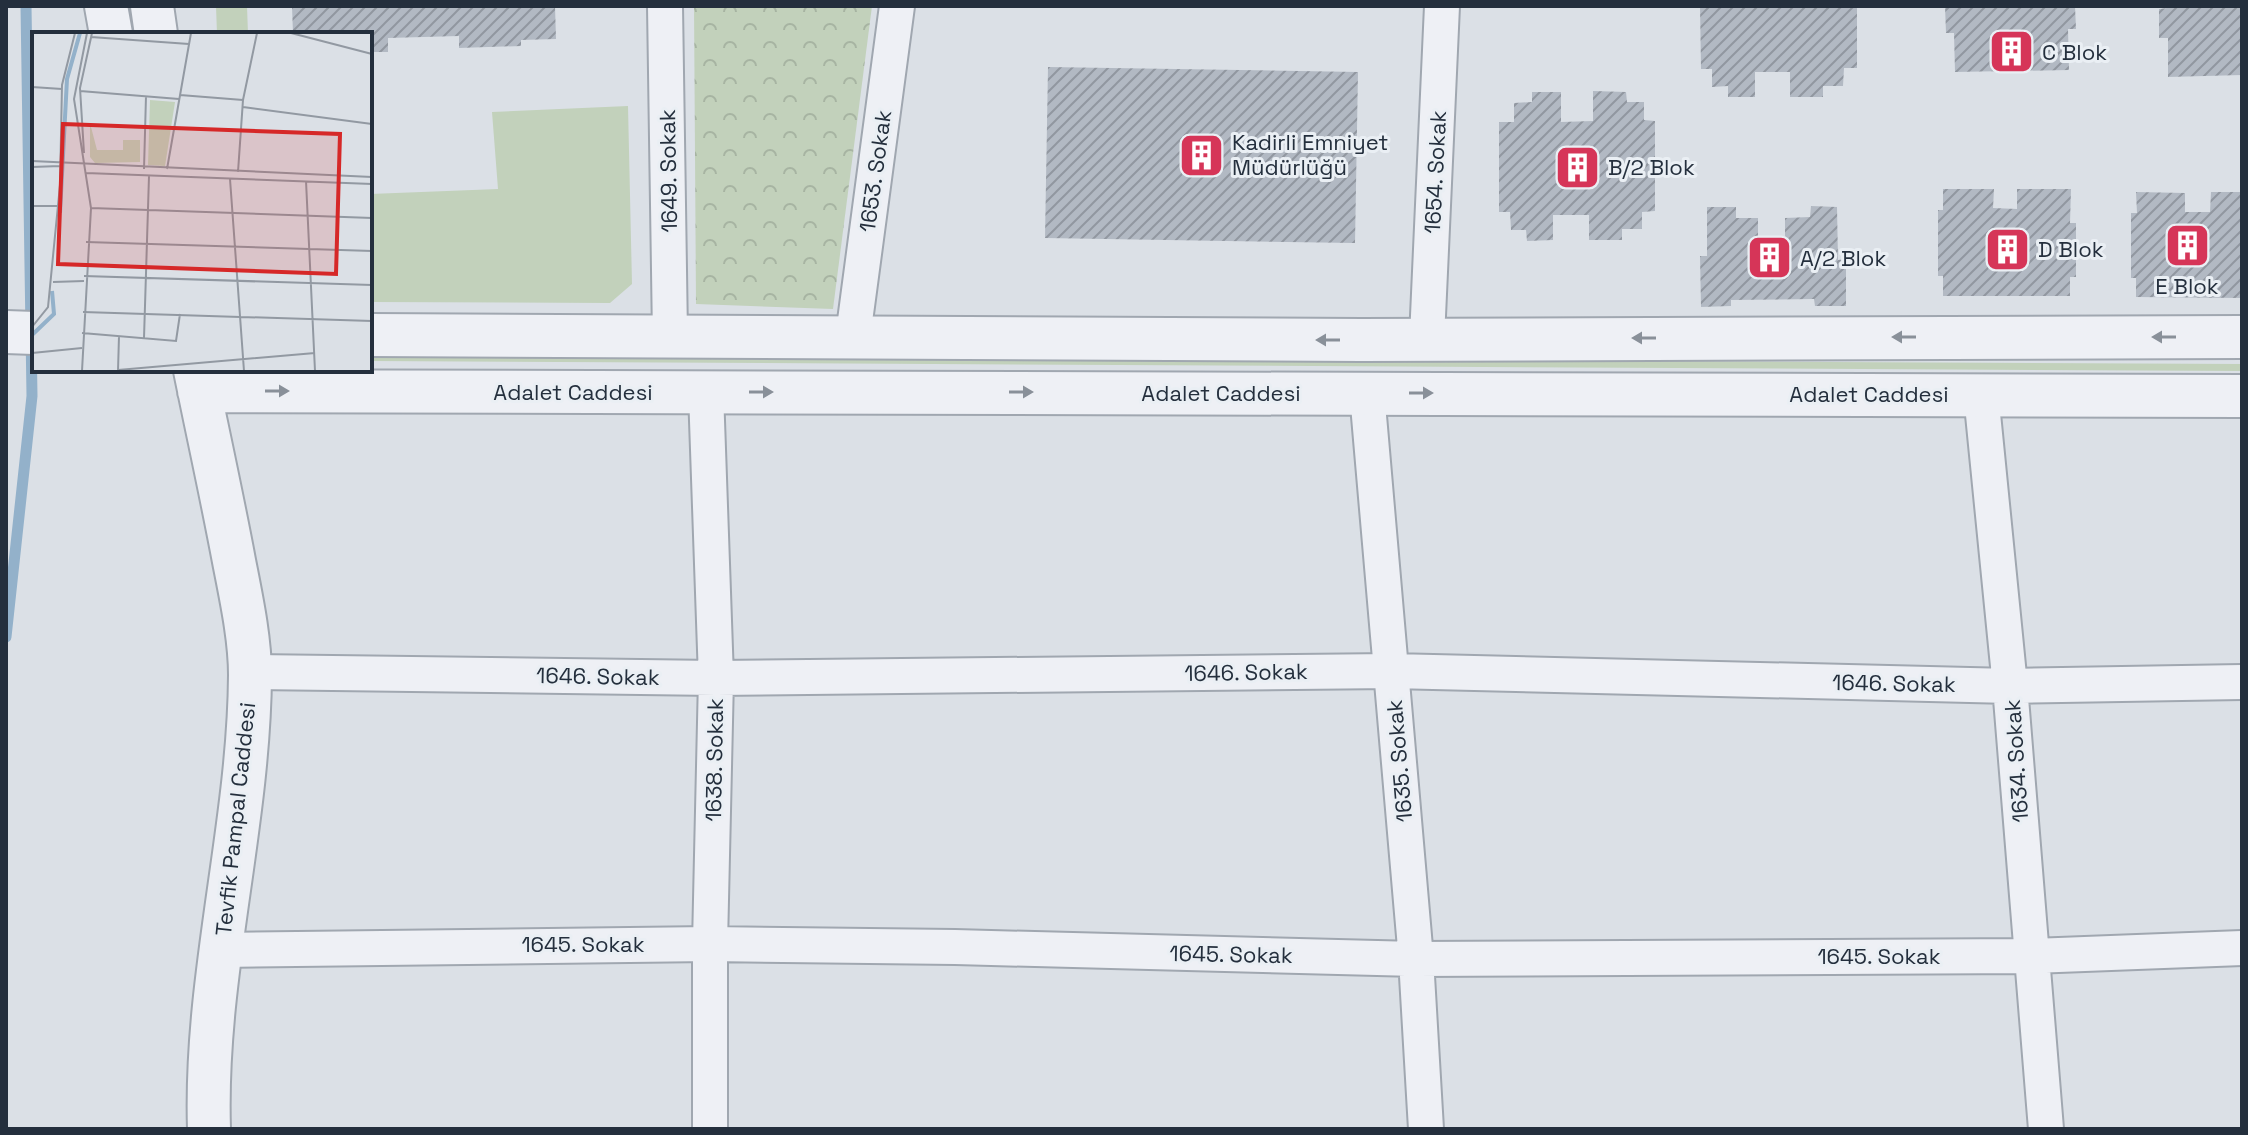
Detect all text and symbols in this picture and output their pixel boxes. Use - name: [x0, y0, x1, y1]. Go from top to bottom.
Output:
- building icon: C Blok: [1987, 28, 2035, 76]
- inset map: [32, 32, 372, 372]
- place label: C Blok: [2042, 38, 2107, 66]
- street label: 1653. Sokak: [853, 108, 897, 234]
- street label: 1649. Sokak: [653, 109, 683, 233]
- street label: 1654. Sokak: [1418, 110, 1452, 234]
- place label: Kadirli Emniyet Müdürlüğü: [1232, 128, 1388, 181]
- building icon: Kadirli Emniyet Müdürlüğü: [1177, 131, 1225, 179]
- building icon: B/2 Blok: [1553, 143, 1601, 191]
- place label: B/2 Blok: [1608, 153, 1695, 181]
- building icon: E Blok: [2163, 221, 2211, 269]
- building icon: D Blok: [1983, 225, 2031, 273]
- building icon: A/2 Blok: [1745, 234, 1793, 282]
- place label: D Blok: [2038, 235, 2104, 263]
- place label: A/2 Blok: [1800, 244, 1886, 272]
- place label: E Blok: [2155, 272, 2219, 300]
- one-way arrow: [1891, 331, 1916, 343]
- one-way arrow: [2151, 331, 2176, 343]
- one-way arrow: [1631, 332, 1656, 344]
- one-way arrow: [1315, 334, 1340, 346]
- street label: Adalet Caddesi: [493, 378, 653, 406]
- street label: Adalet Caddesi: [1141, 379, 1301, 407]
- street label: Adalet Caddesi: [1789, 380, 1949, 408]
- one-way arrow: [265, 385, 290, 397]
- one-way arrow: [749, 386, 774, 398]
- one-way arrow: [1009, 386, 1034, 398]
- one-way arrow: [1409, 387, 1434, 399]
- street label: 1646. Sokak: [1184, 657, 1308, 687]
- street label: 1646. Sokak: [536, 661, 660, 691]
- street label: 1646. Sokak: [1832, 668, 1956, 698]
- street label: 1638. Sokak: [699, 698, 729, 822]
- street label: 1635. Sokak: [1380, 698, 1418, 823]
- street label: 1634. Sokak: [1998, 698, 2034, 823]
- street label: Tevfik Pampal Caddesi: [209, 701, 261, 937]
- street label: 1645. Sokak: [521, 930, 645, 958]
- street label: 1645. Sokak: [1169, 939, 1293, 969]
- street label: 1645. Sokak: [1817, 942, 1941, 970]

